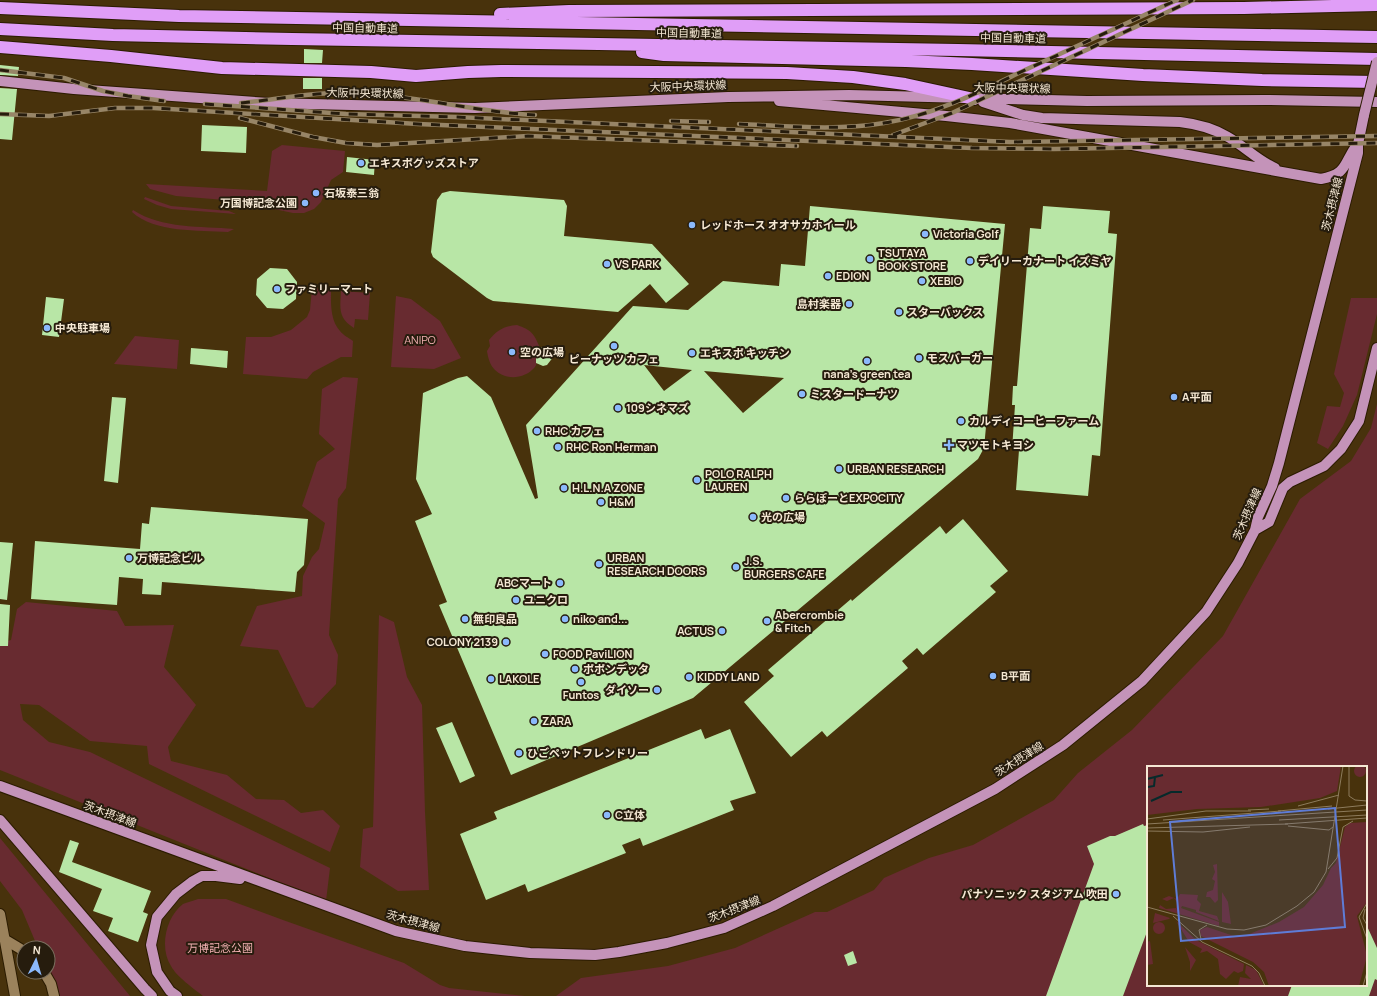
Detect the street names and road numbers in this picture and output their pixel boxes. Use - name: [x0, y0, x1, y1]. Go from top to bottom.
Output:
- street label: 中国自動車道: [332, 19, 398, 36]
- street label: 中国自動車道: [656, 24, 722, 41]
- street label: 中国自動車道: [980, 29, 1046, 46]
- street label: 大阪中央環状線: [649, 77, 727, 94]
- street label: 大阪中央環状線: [973, 79, 1051, 96]
- street label: 大阪中央環状線: [326, 84, 404, 101]
- street label: 茨木摂津線: [1318, 175, 1345, 232]
- street label: 茨木摂津線: [1229, 486, 1264, 542]
- street label: 茨木摂津線: [991, 738, 1046, 780]
- street label: 茨木摂津線: [82, 797, 139, 830]
- street label: 茨木摂津線: [705, 892, 762, 925]
- street label: 茨木摂津線: [385, 906, 442, 935]

